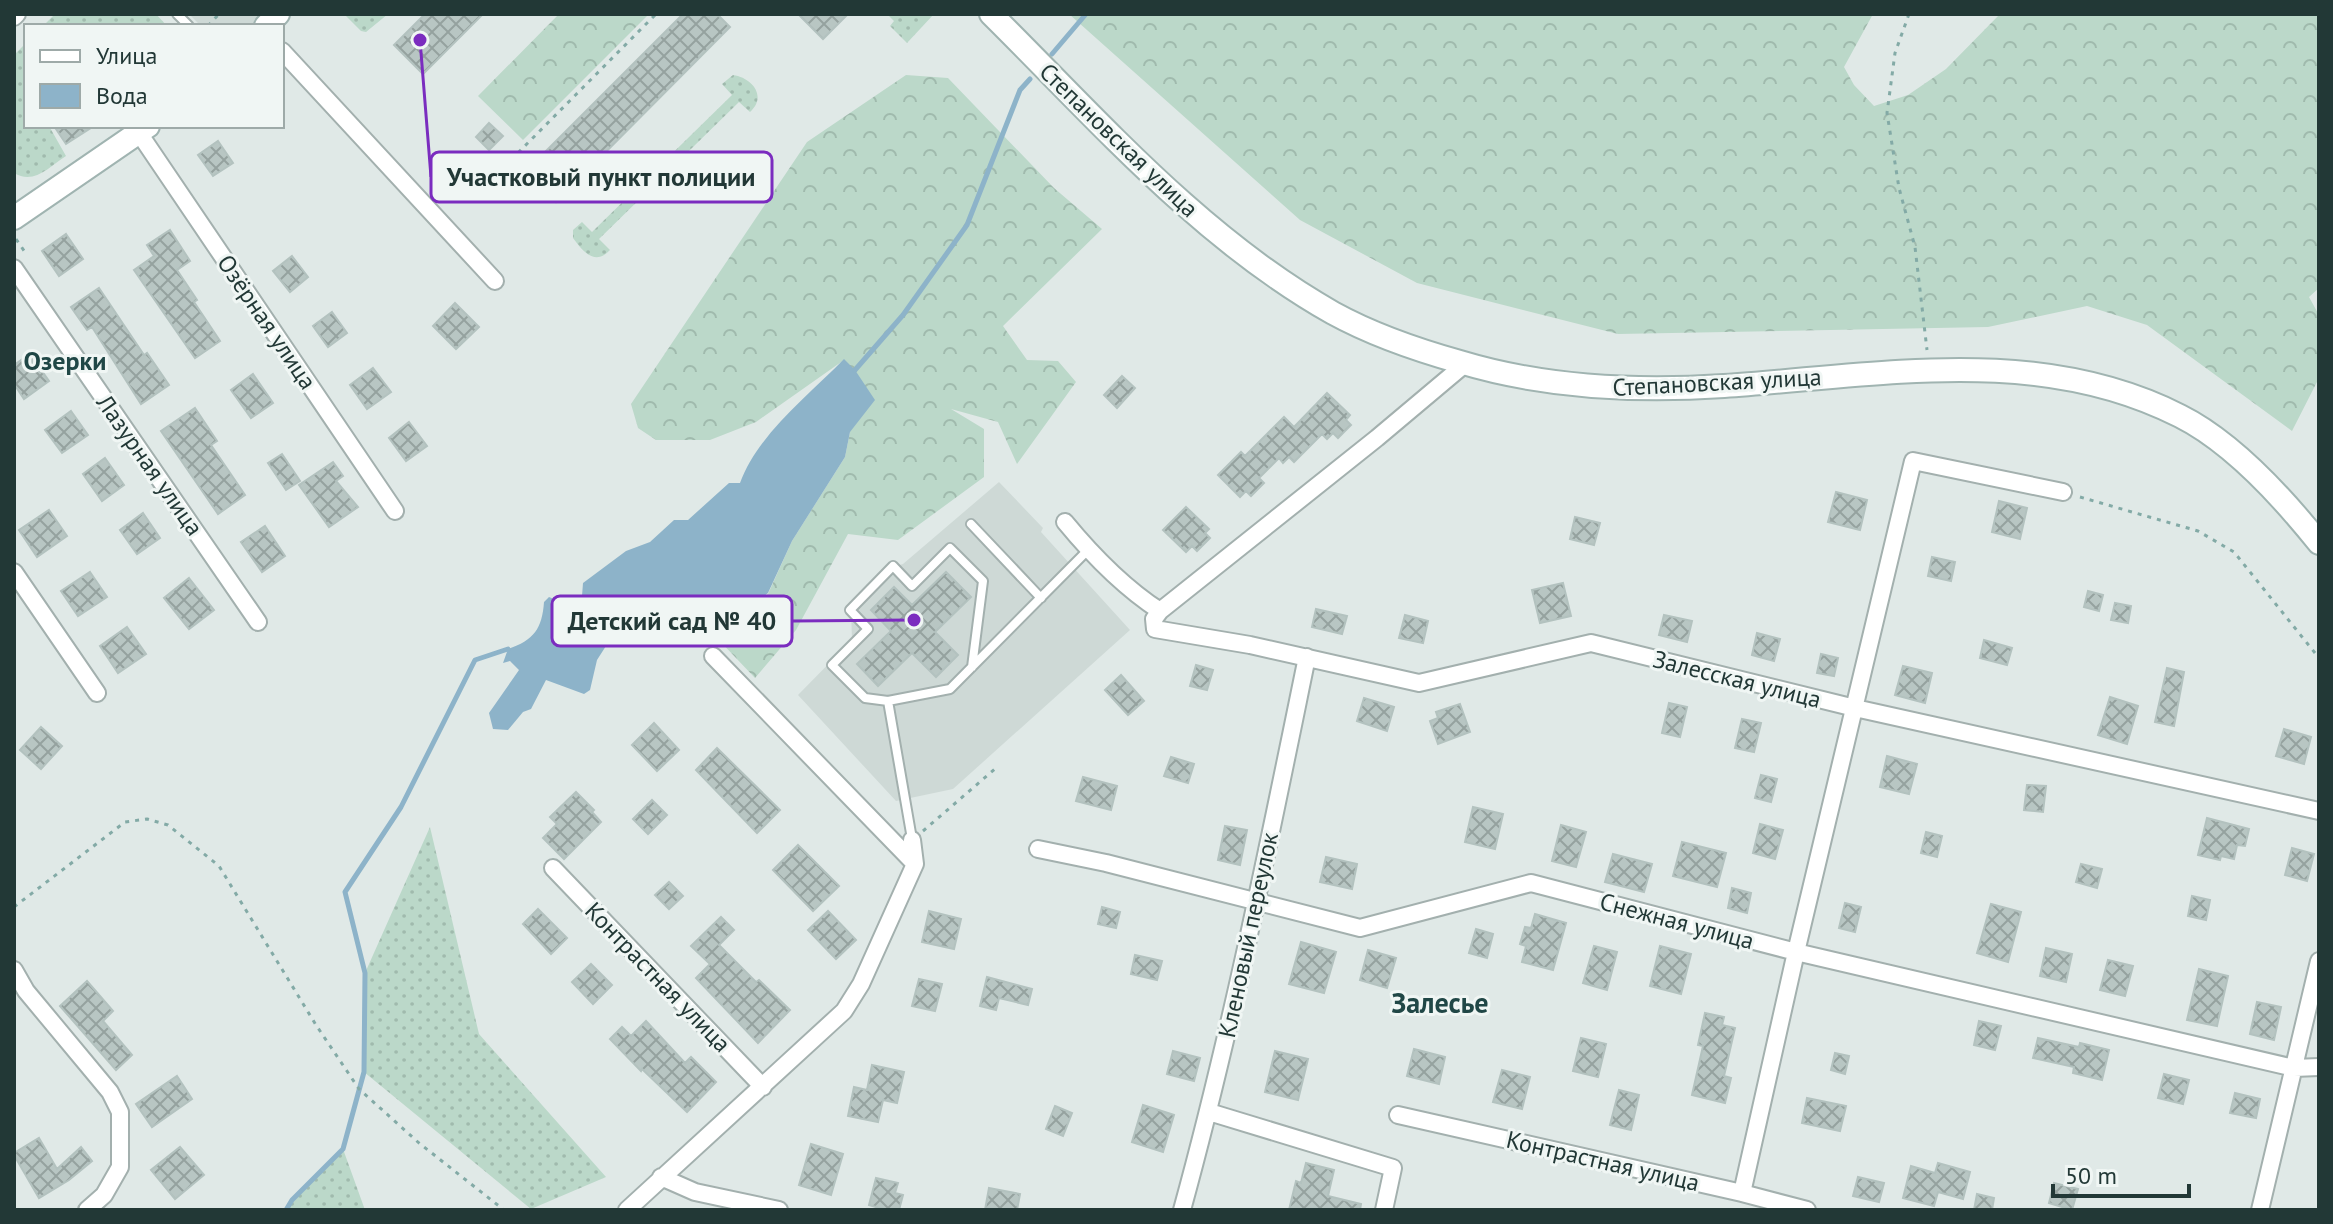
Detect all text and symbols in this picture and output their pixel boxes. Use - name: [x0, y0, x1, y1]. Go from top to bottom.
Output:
- legend: [24, 24, 284, 128]
- text: Улица: [96, 40, 157, 71]
- street label: Степановская улица: [1033, 56, 1205, 224]
- text: Вода: [96, 80, 148, 111]
- callout: Участковый пункт полиции: [431, 152, 772, 202]
- text: Участковый пункт полиции: [446, 160, 755, 193]
- street label: Озёрная улица: [211, 249, 323, 395]
- district label: Озерки: [24, 344, 106, 377]
- street label: Степановская улица: [1612, 361, 1822, 403]
- street label: Лазурная улица: [89, 388, 210, 542]
- callout: Детский сад № 40: [552, 596, 792, 646]
- text: Детский сад № 40: [568, 604, 776, 637]
- street label: Залесская улица: [1650, 643, 1824, 715]
- street label: Кленовый переулок: [1211, 829, 1285, 1041]
- street label: Снежная улица: [1597, 886, 1757, 956]
- street label: Контрастная улица: [578, 895, 738, 1059]
- district label: Залесье: [1391, 984, 1489, 1021]
- street label: Контрастная улица: [1503, 1124, 1703, 1198]
- scale bar: [2053, 1148, 2189, 1198]
- text: 50 m: [2065, 1160, 2117, 1191]

